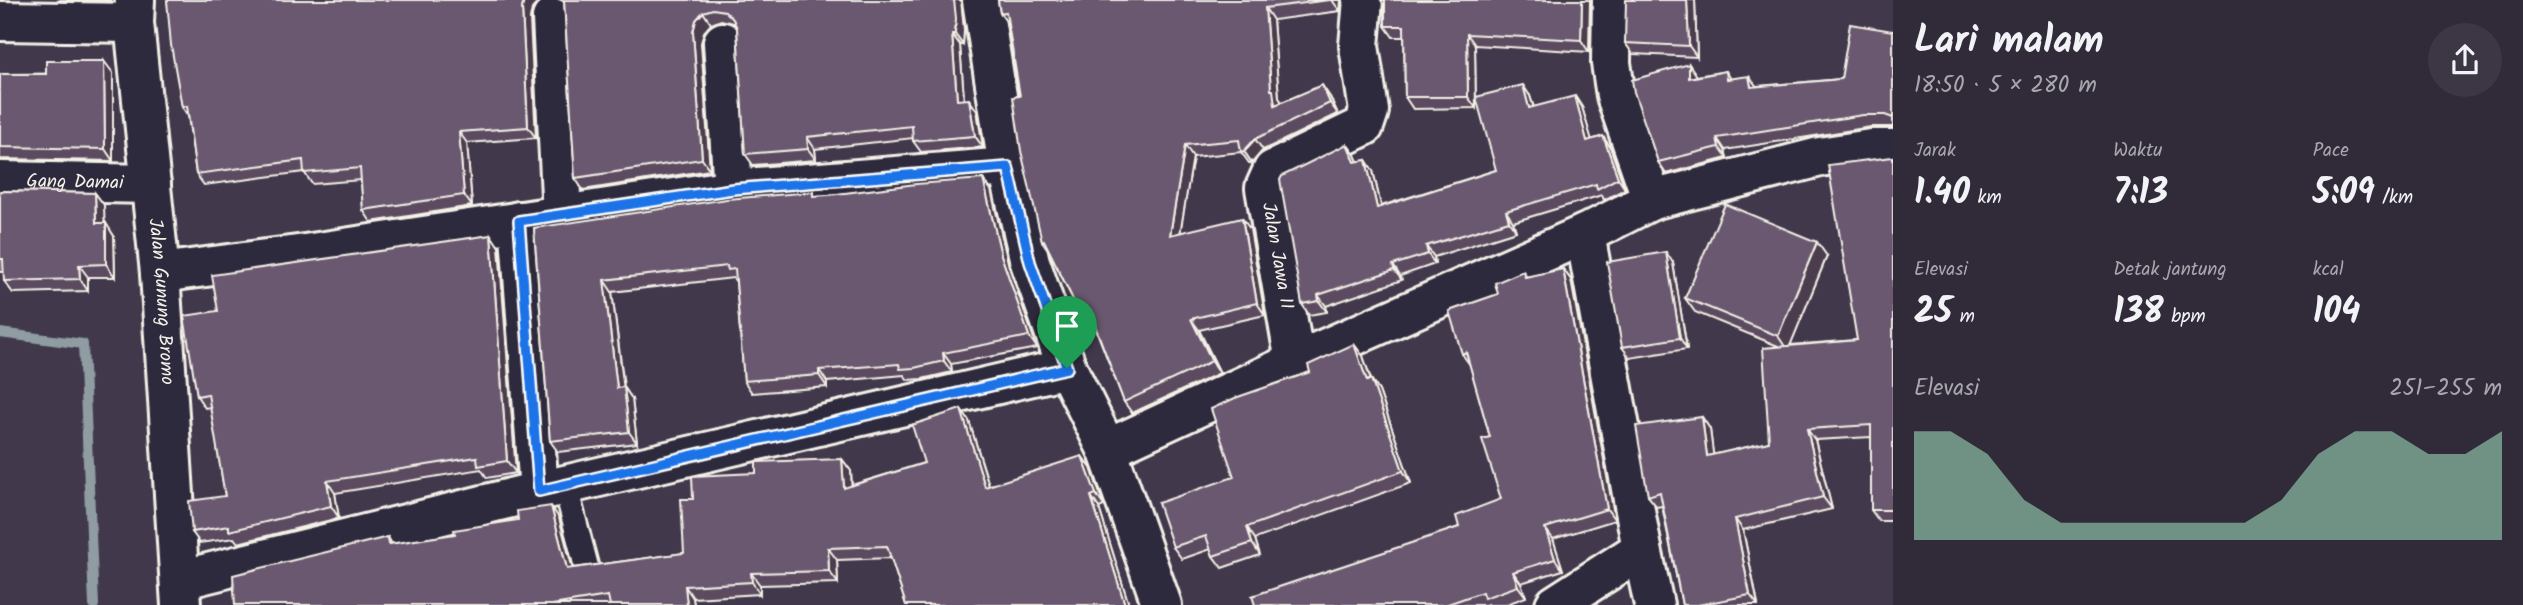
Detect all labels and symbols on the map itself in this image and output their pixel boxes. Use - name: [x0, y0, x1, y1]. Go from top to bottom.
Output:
- street label: Gang Damai: [26, 167, 125, 198]
- street label: Jalan Jawa II: [1253, 200, 1301, 312]
- street label: Jalan Gunung Bromo: [139, 217, 182, 386]
- pin: [1037, 296, 1097, 368]

